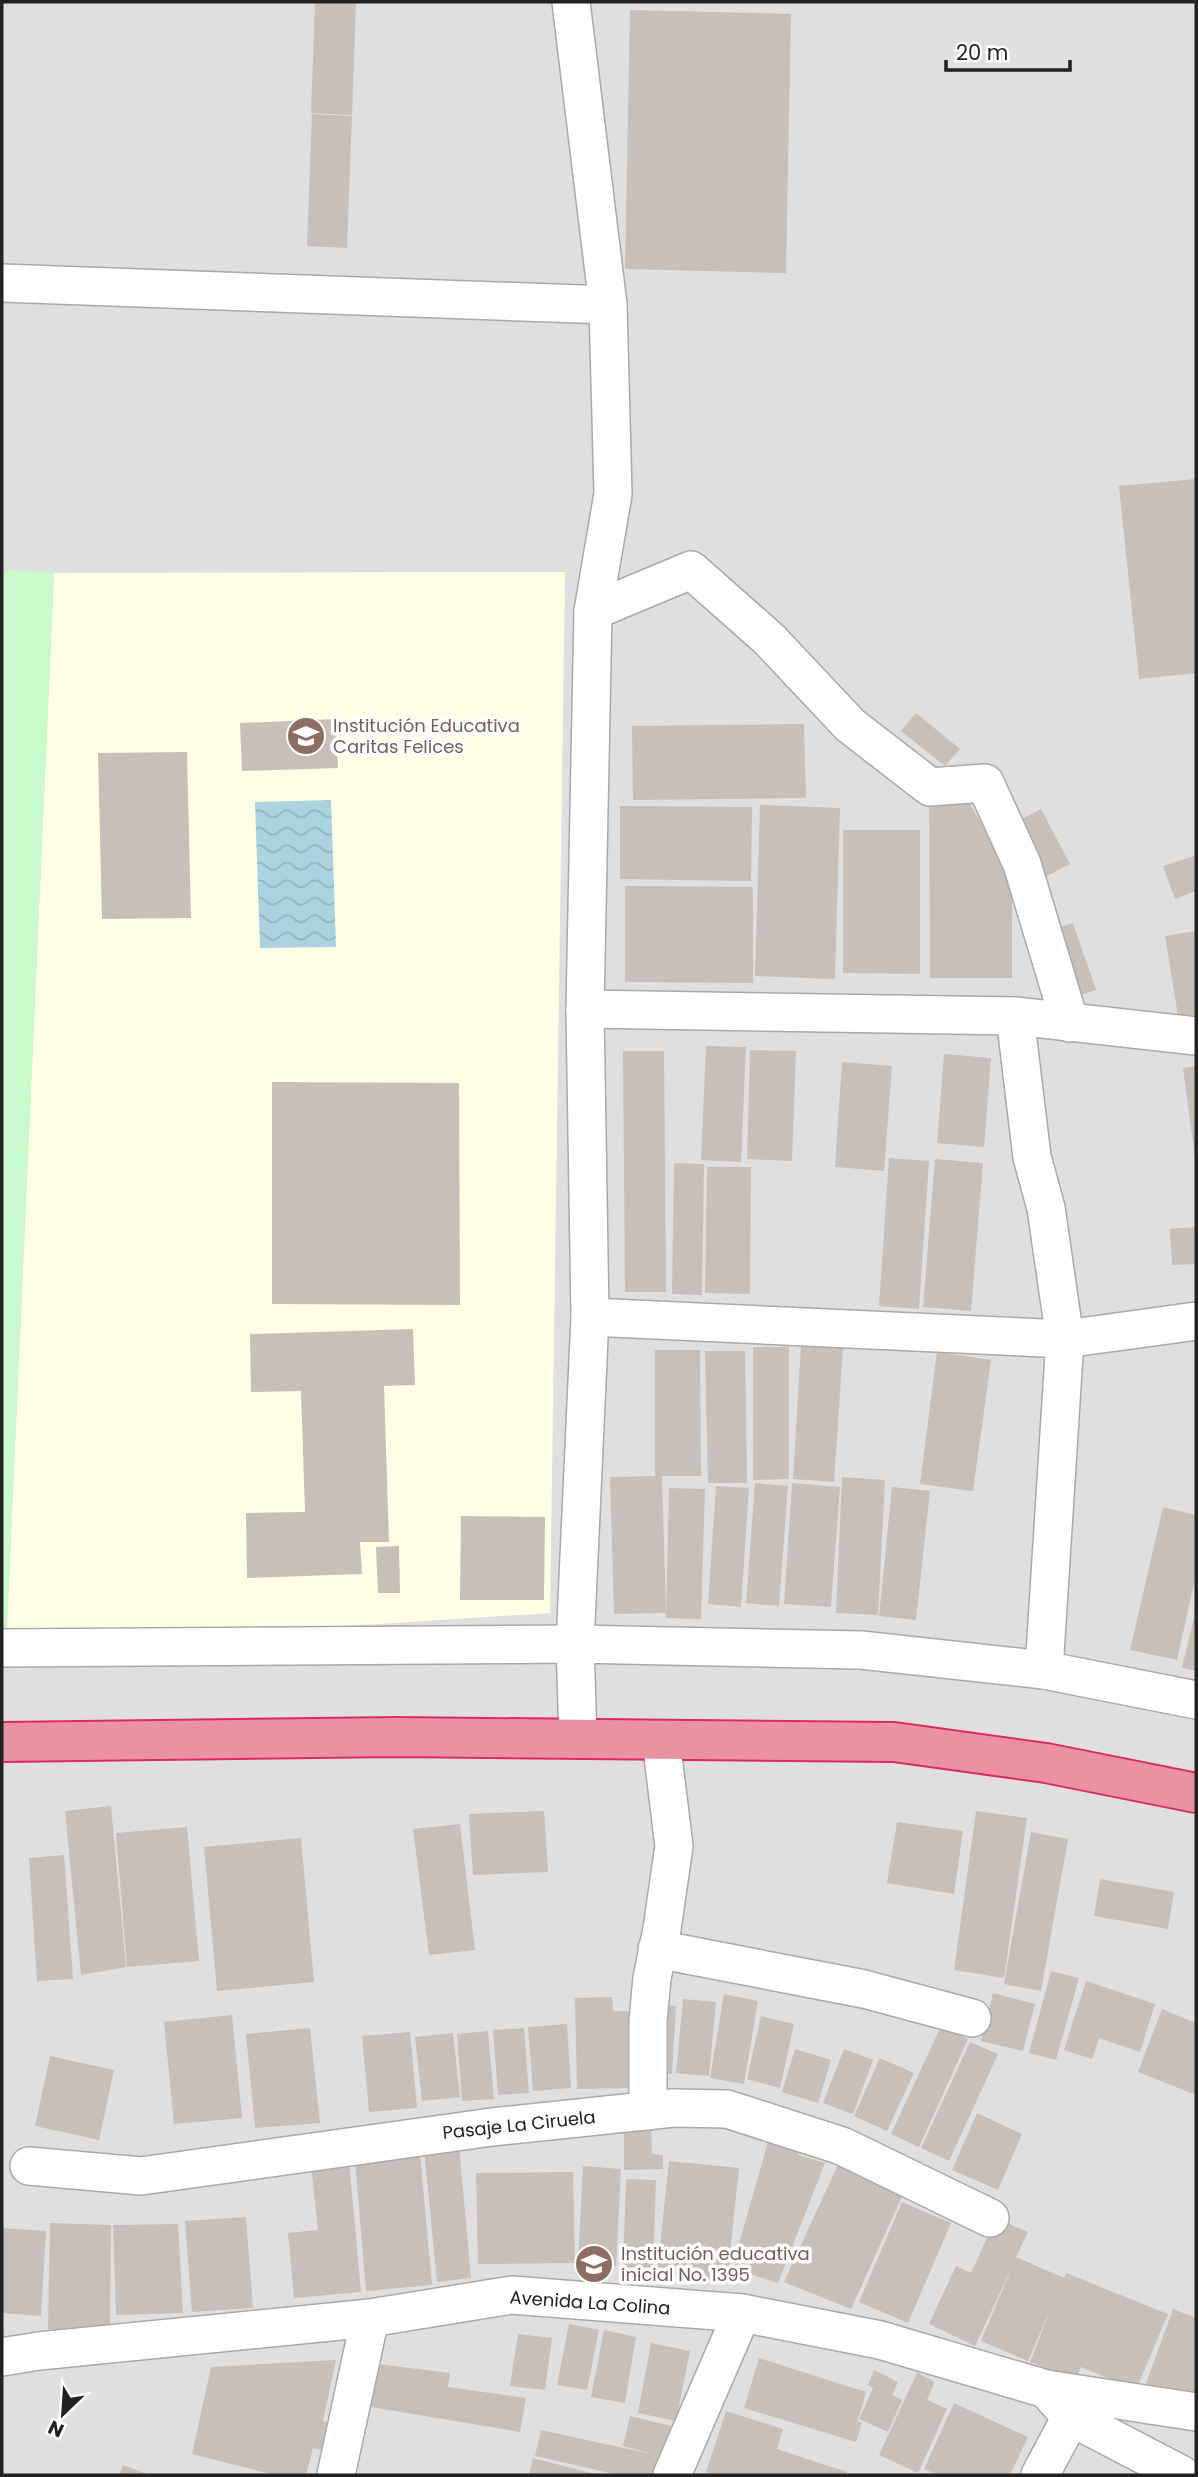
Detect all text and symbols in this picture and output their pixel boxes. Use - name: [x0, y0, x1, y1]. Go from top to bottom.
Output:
- scale bar: [946, 28, 1070, 72]
- text: 20 m: [956, 38, 1009, 67]
- place label: Institución Educativa Caritas Felices: [333, 713, 520, 759]
- school or university icon: Institución Educativa Caritas Felices: [285, 715, 327, 757]
- street label: Pasaje La Ciruela: [441, 2104, 597, 2145]
- place label: Institución educativa inicial No. 1395: [621, 2241, 810, 2287]
- school or university icon: Institución educativa inicial No. 1395: [573, 2243, 615, 2285]
- street label: Avenida La Colina: [509, 2284, 671, 2321]
- north arrow: [28, 2379, 98, 2449]
- text: N: [44, 2414, 68, 2444]

